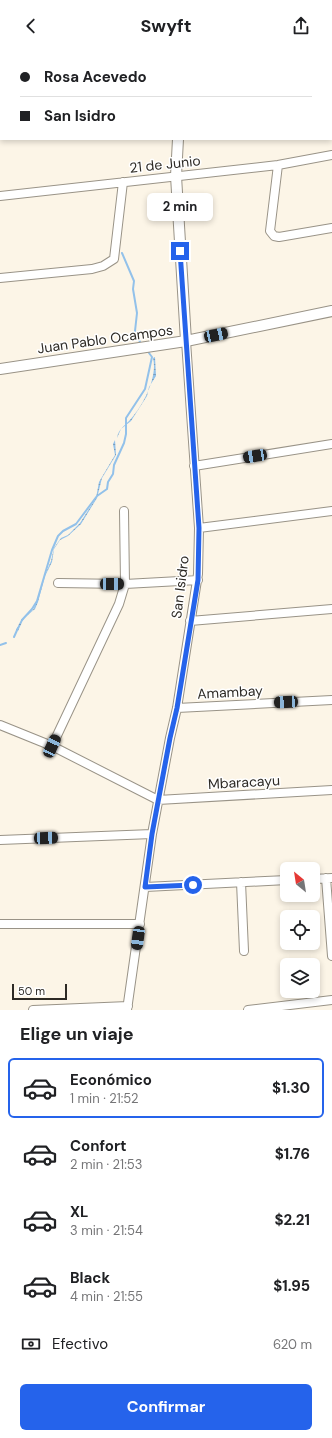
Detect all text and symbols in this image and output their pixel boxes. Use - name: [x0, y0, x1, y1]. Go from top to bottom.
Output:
- text: Swyft: [141, 14, 191, 38]
- icon: back: [20, 15, 42, 37]
- icon: share: [290, 15, 312, 37]
- text: Rosa Acevedo: [44, 67, 147, 87]
- text: San Isidro: [44, 106, 116, 126]
- street label: 21 de Junio: [129, 151, 201, 177]
- callout: 2 min: [147, 193, 213, 221]
- text: 2 min: [163, 198, 197, 215]
- route end: [171, 242, 189, 260]
- street label: Juan Pablo Ocampos: [36, 321, 174, 357]
- car: [203, 327, 229, 343]
- car: [242, 448, 268, 464]
- street label: San Isidro: [167, 555, 193, 619]
- car: [100, 578, 124, 590]
- street label: Amambay: [197, 681, 264, 703]
- car: [274, 695, 298, 709]
- car: [41, 733, 63, 759]
- street label: Mbaracayu: [207, 771, 281, 793]
- car: [34, 832, 58, 844]
- north arrow: [280, 862, 320, 902]
- map controls: [280, 862, 320, 998]
- route start: [184, 876, 202, 894]
- button: locate: [280, 910, 320, 950]
- car: [130, 925, 146, 951]
- button: layers: [280, 958, 320, 998]
- scale bar: [12, 982, 67, 1001]
- text: 50 m: [18, 984, 45, 998]
- text: Elige un viaje: [20, 1022, 134, 1046]
- icon: car: [22, 1070, 58, 1106]
- text: Económico: [70, 1070, 152, 1090]
- text: $1.30: [272, 1078, 310, 1098]
- text: 1 min · 21:52: [70, 1090, 139, 1107]
- icon: car: [22, 1136, 58, 1172]
- text: Confort: [70, 1136, 127, 1156]
- text: $1.76: [275, 1144, 310, 1164]
- text: 2 min · 21:53: [70, 1156, 142, 1173]
- icon: car: [22, 1202, 58, 1238]
- text: XL: [70, 1202, 88, 1222]
- text: $2.21: [274, 1210, 310, 1230]
- text: 3 min · 21:54: [70, 1222, 143, 1239]
- icon: car: [22, 1268, 58, 1304]
- text: Black: [70, 1268, 110, 1288]
- text: $1.95: [273, 1276, 310, 1296]
- text: 4 min · 21:55: [70, 1288, 143, 1305]
- icon: cash: [20, 1333, 42, 1355]
- text: Efectivo: [52, 1334, 108, 1354]
- text: 620 m: [273, 1336, 312, 1353]
- button: Confirmar: [20, 1384, 312, 1430]

